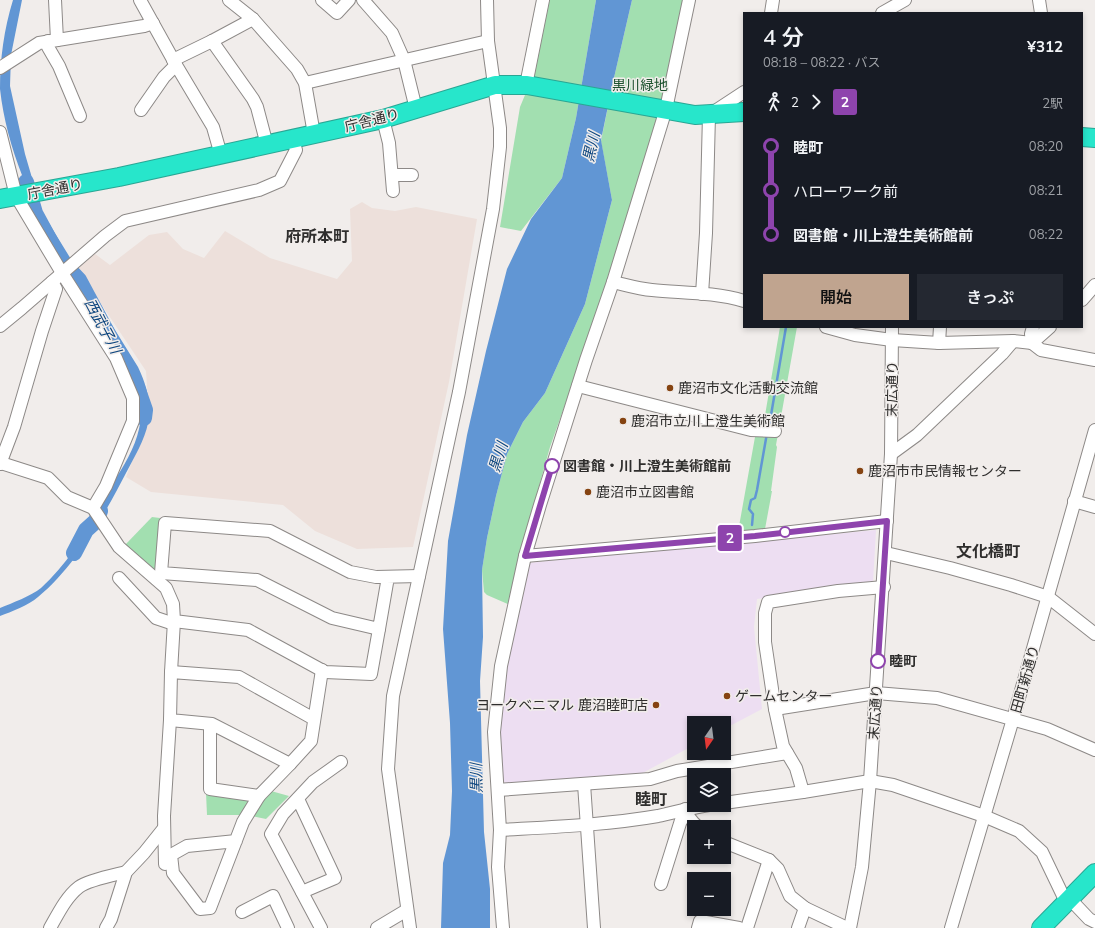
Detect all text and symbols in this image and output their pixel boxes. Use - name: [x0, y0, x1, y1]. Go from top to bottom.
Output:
- text: 4 分: [763, 23, 804, 51]
- text: ¥312: [1027, 37, 1063, 56]
- text: 08:18 – 08:22 · バス: [763, 54, 880, 70]
- park label: 黒川緑地: [612, 76, 668, 94]
- icon: walk: [763, 91, 785, 113]
- icon: forward: [805, 91, 827, 113]
- text: 2: [841, 93, 849, 111]
- text: 2: [791, 94, 799, 110]
- text: 2駅: [1042, 95, 1063, 111]
- street label: 庁舎通り: [343, 104, 401, 136]
- water label: 黒川: [578, 128, 604, 164]
- text: 睦町: [793, 138, 823, 157]
- text: 08:20: [1029, 138, 1063, 154]
- street label: 庁舎通り: [26, 175, 84, 203]
- text: ハローワーク前: [793, 182, 898, 201]
- text: 08:21: [1029, 182, 1063, 198]
- district label: 府所本町: [285, 226, 349, 246]
- text: 図書館・川上澄生美術館前: [793, 226, 973, 245]
- text: 08:22: [1029, 226, 1063, 242]
- button: 開始: [763, 274, 909, 320]
- button: きっぷ: [917, 274, 1063, 320]
- water label: 西武子川: [81, 295, 126, 359]
- street label: 末広通り: [883, 361, 901, 417]
- place label: 鹿沼市文化活動交流館: [678, 379, 818, 397]
- marker: 鹿沼市文化活動交流館: [665, 383, 675, 393]
- place label: 鹿沼市立川上澄生美術館: [631, 412, 785, 430]
- marker: 鹿沼市立川上澄生美術館: [618, 416, 628, 426]
- water label: 黒川: [485, 438, 512, 474]
- place label: 図書館・川上澄生美術館前: [563, 457, 731, 475]
- marker: 図書館・川上澄生美術館前: [544, 458, 560, 474]
- place label: 鹿沼市市民情報センター: [868, 462, 1022, 480]
- marker: 鹿沼市市民情報センター: [855, 466, 865, 476]
- place label: 鹿沼市立図書館: [596, 483, 694, 501]
- marker: 鹿沼市立図書館: [583, 487, 593, 497]
- line badge: 2: [717, 525, 743, 551]
- unlabelled marker: [779, 526, 791, 538]
- text: 2: [726, 529, 734, 547]
- district label: 文化橋町: [956, 541, 1020, 561]
- street label: 田町新通り: [1007, 643, 1043, 715]
- place label: 睦町: [889, 652, 917, 670]
- marker: 睦町: [870, 653, 886, 669]
- street label: 末広通り: [864, 683, 886, 741]
- place label: ゲームセンター: [735, 687, 833, 705]
- marker: ゲームセンター: [722, 691, 732, 701]
- place label: ヨークベニマル 鹿沼睦町店: [476, 696, 648, 714]
- marker: ヨークベニマル 鹿沼睦町店: [651, 700, 661, 710]
- north arrow: [687, 716, 731, 760]
- map controls: [687, 716, 731, 916]
- water label: 黒川: [466, 761, 486, 793]
- button: layers: [687, 768, 731, 812]
- district label: 睦町: [635, 789, 667, 809]
- button: +: [687, 820, 731, 864]
- button: −: [687, 872, 731, 916]

